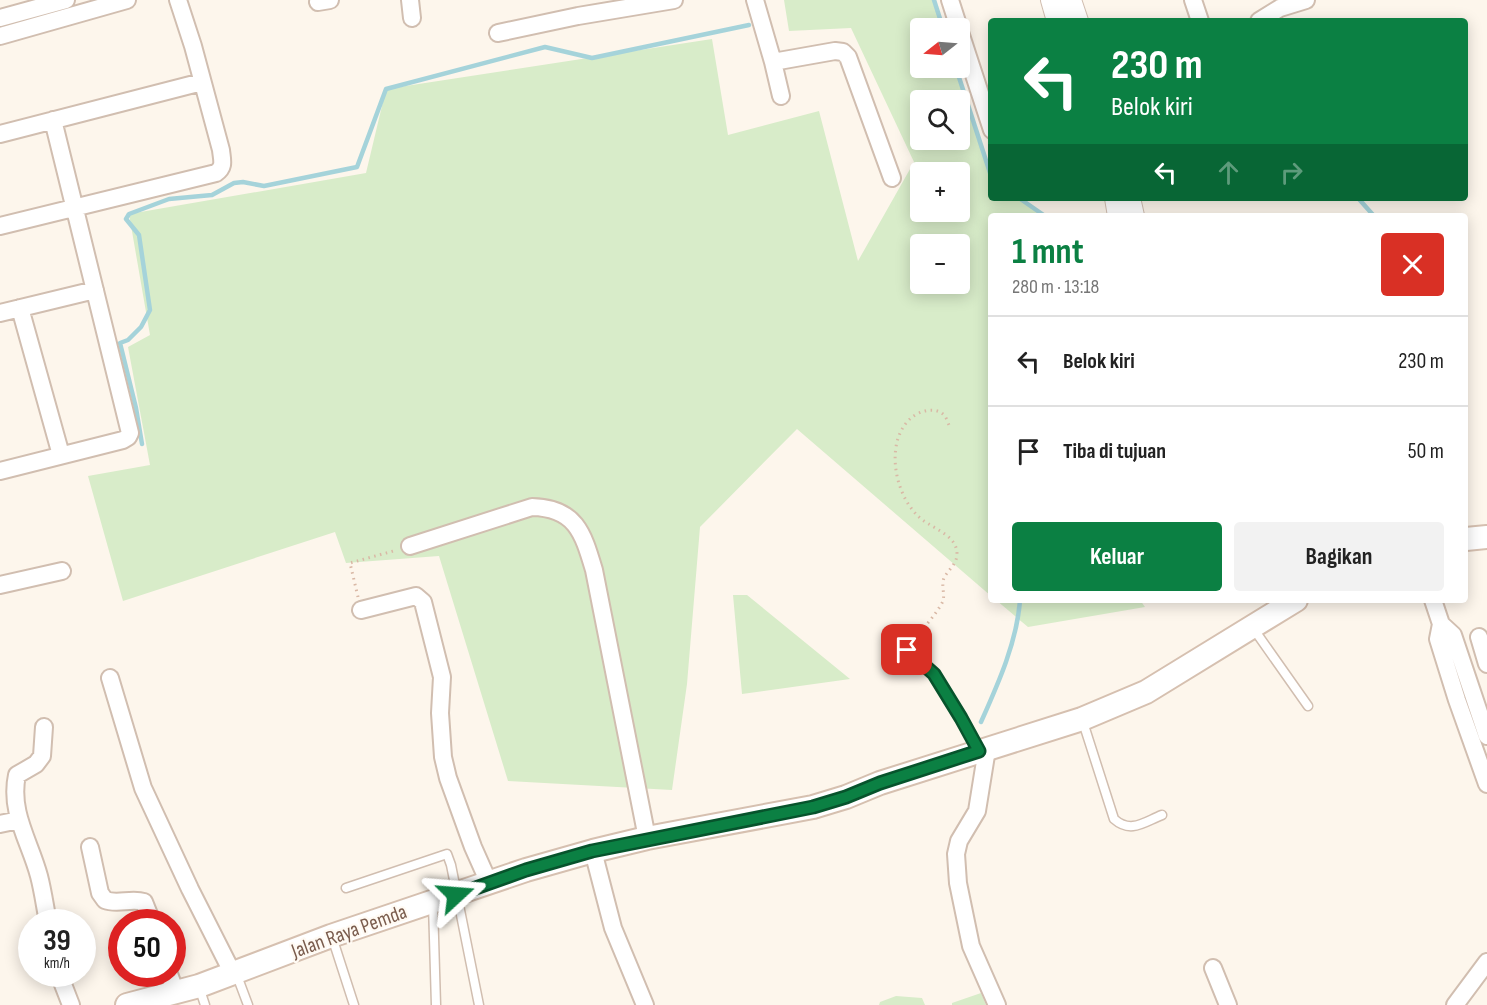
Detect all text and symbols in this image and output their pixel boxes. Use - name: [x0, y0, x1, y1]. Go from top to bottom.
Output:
- north arrow: [910, 18, 970, 78]
- map controls: [910, 18, 970, 294]
- text: 230 m: [1111, 40, 1203, 91]
- icon: left: [1012, 42, 1090, 120]
- button: search: [910, 90, 970, 150]
- text: Belok kiri: [1111, 91, 1193, 123]
- icon: left: [1149, 156, 1182, 189]
- icon: ahead: [1212, 156, 1245, 189]
- icon: right: [1275, 156, 1308, 189]
- button: +: [910, 162, 970, 222]
- text: 1 mnt: [1012, 231, 1084, 274]
- button: close: [1381, 233, 1444, 296]
- button: −: [910, 234, 970, 294]
- text: 280 m · 13:18: [1012, 275, 1099, 299]
- icon: left: [1012, 345, 1045, 378]
- text: Belok kiri: [1063, 348, 1135, 375]
- text: 230 m: [1398, 348, 1444, 375]
- icon: arrive: [1012, 435, 1045, 468]
- text: Tiba di tujuan: [1063, 438, 1166, 465]
- text: 50 m: [1408, 438, 1444, 465]
- button: Keluar: [1012, 522, 1222, 591]
- button: Bagikan: [1234, 522, 1444, 591]
- pin: [881, 624, 932, 675]
- icon: arrive: [890, 633, 923, 666]
- position arrow: [424, 863, 488, 927]
- street label: Jalan Raya Pemda: [287, 899, 410, 964]
- speed limit sign: 50: [108, 909, 186, 987]
- text: 39: [43, 923, 71, 959]
- text: km/h: [44, 954, 70, 973]

